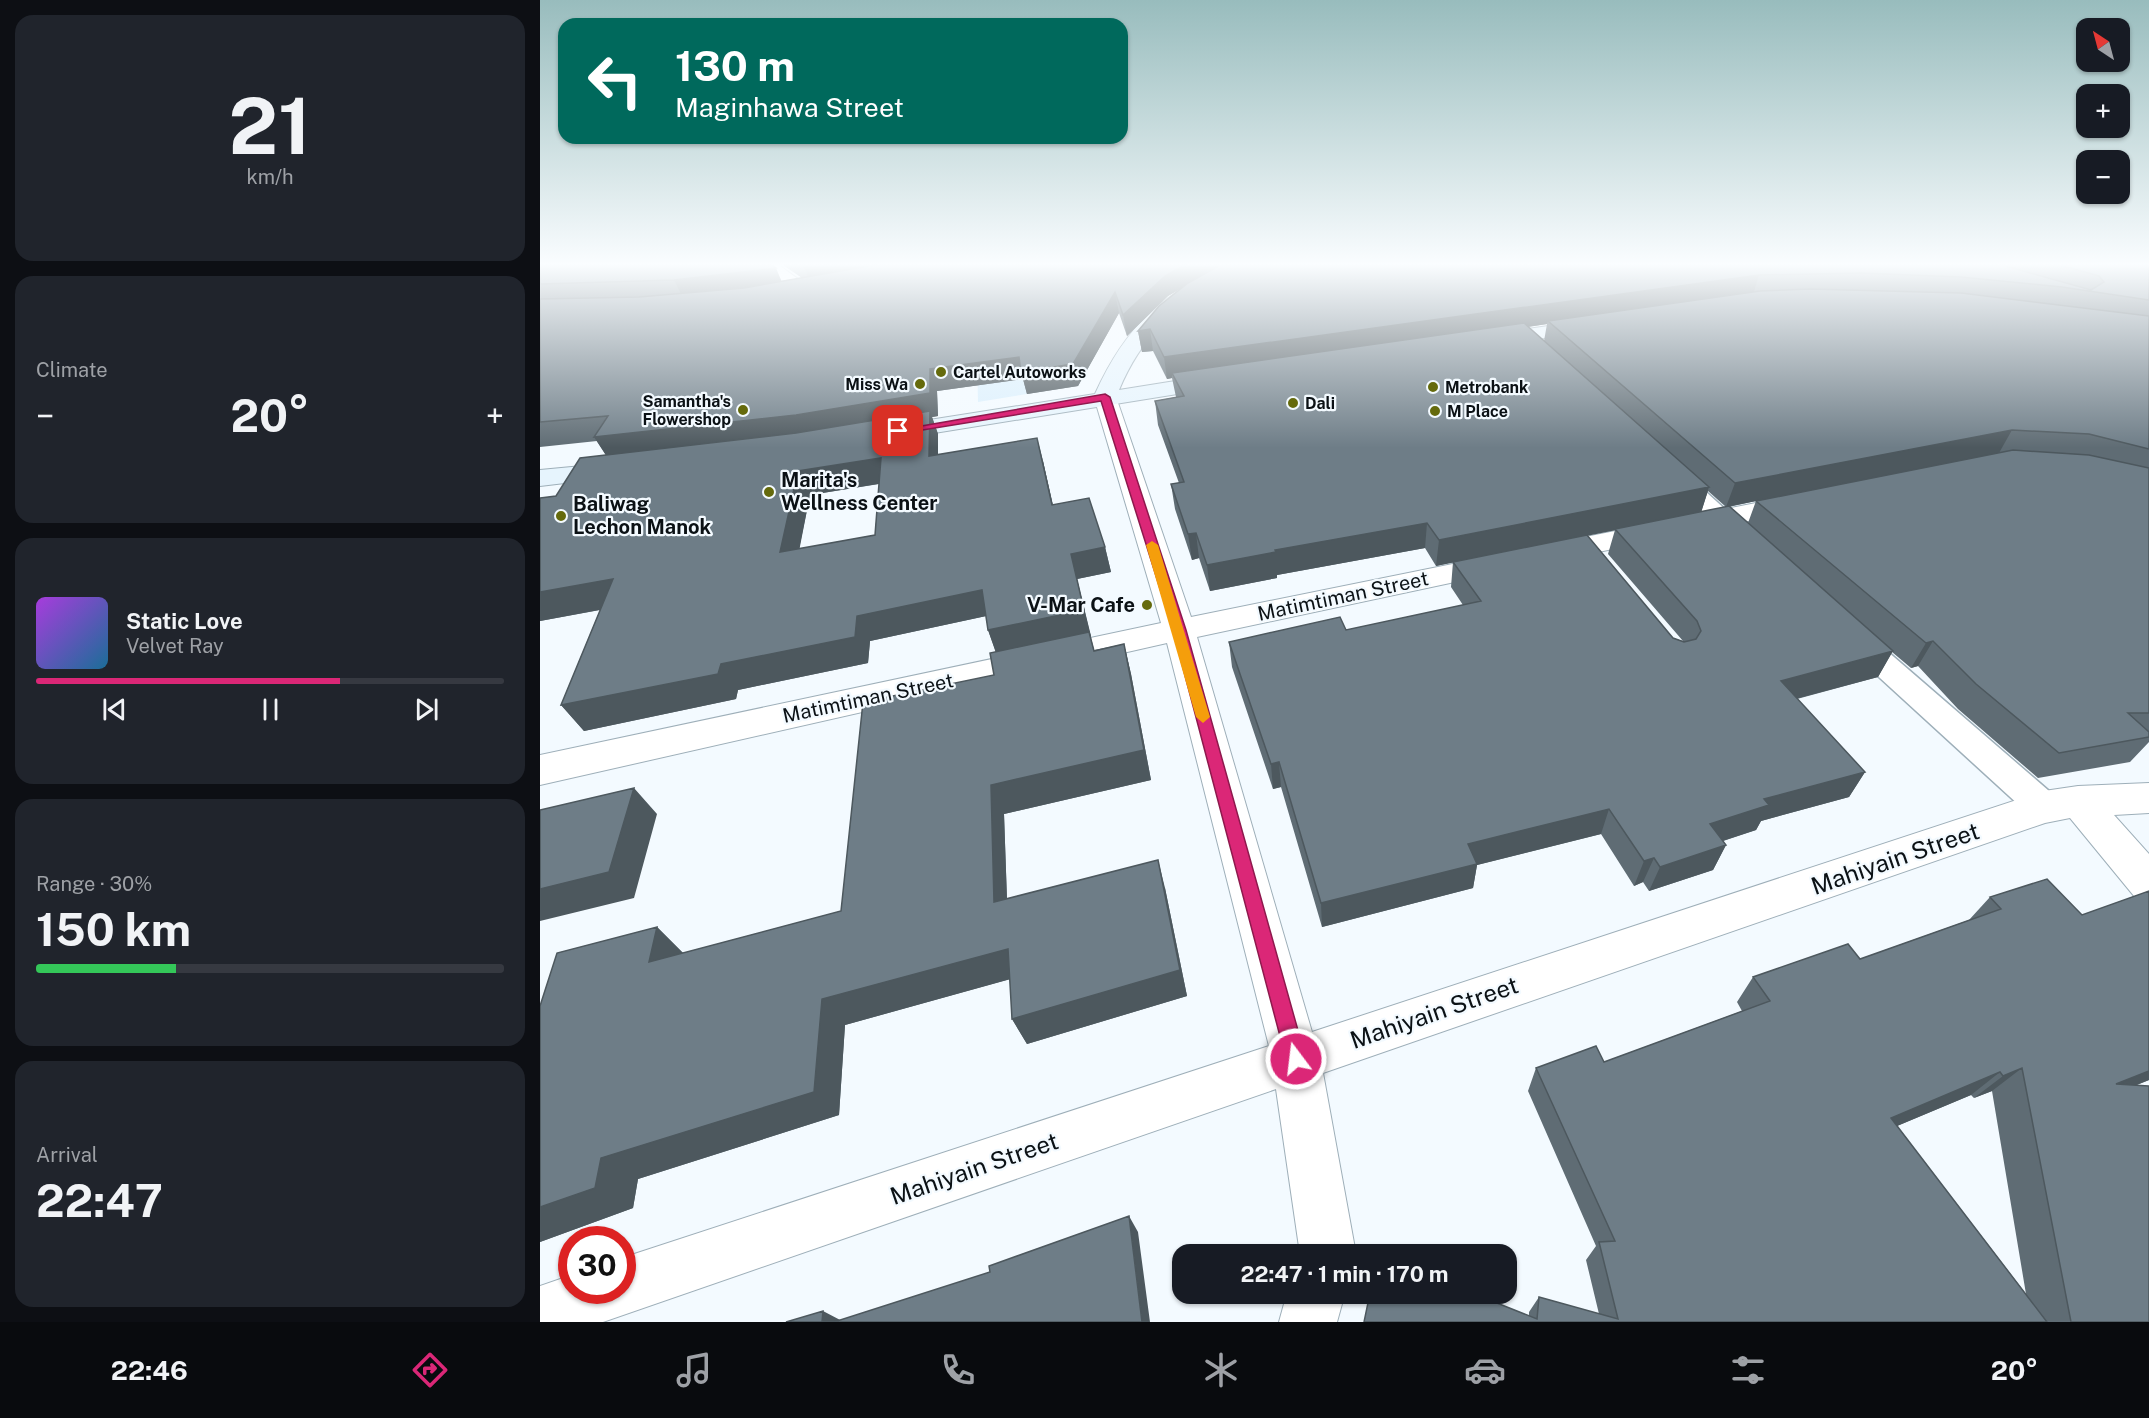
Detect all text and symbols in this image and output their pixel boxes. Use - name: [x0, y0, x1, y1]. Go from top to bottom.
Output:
- north arrow: [2076, 18, 2130, 72]
- map controls: [2076, 18, 2130, 204]
- text: 130 m: [675, 41, 795, 90]
- icon: left: [576, 42, 654, 120]
- text: 21: [229, 80, 311, 172]
- button: +: [2076, 84, 2130, 138]
- text: Maginhawa Street: [675, 91, 904, 123]
- button: −: [2076, 150, 2130, 204]
- text: km/h: [246, 165, 294, 189]
- text: Climate: [36, 358, 108, 382]
- place label: Cartel Autoworks: [953, 363, 1086, 382]
- marker: Cartel Autoworks: [934, 365, 948, 379]
- place label: Miss Wa: [845, 375, 908, 394]
- marker: Miss Wa: [913, 377, 927, 391]
- place label: Metrobank: [1445, 378, 1528, 397]
- marker: Metrobank: [1426, 380, 1440, 394]
- text: 20°: [231, 389, 309, 442]
- place label: Samantha's Flowershop: [642, 392, 731, 429]
- place label: Dali: [1305, 394, 1335, 413]
- marker: Dali: [1286, 396, 1300, 410]
- text: −: [36, 397, 54, 435]
- text: +: [486, 397, 504, 435]
- place label: M Place: [1447, 402, 1508, 421]
- marker: Samantha's Flowershop: [736, 403, 750, 417]
- marker: M Place: [1428, 404, 1442, 418]
- pin: [872, 405, 923, 456]
- icon: arrive: [881, 414, 914, 447]
- place label: Marita's Wellness Center: [781, 468, 937, 515]
- marker: Marita's Wellness Center: [762, 485, 776, 499]
- place label: Baliwag Lechon Manok: [573, 492, 712, 539]
- marker: Baliwag Lechon Manok: [554, 509, 568, 523]
- street label: Matimtiman Street: [1255, 566, 1431, 626]
- place label: V-Mar Cafe: [1027, 593, 1135, 617]
- marker: V-Mar Cafe: [1140, 598, 1154, 612]
- text: Static Love: [126, 608, 243, 634]
- text: Velvet Ray: [126, 634, 224, 658]
- street label: Matimtiman Street: [780, 668, 956, 728]
- icon: previous: [98, 693, 131, 726]
- icon: pause: [254, 693, 287, 726]
- icon: next: [410, 693, 443, 726]
- street label: Mahiyain Street: [1807, 816, 1983, 900]
- text: Range · 30%: [36, 872, 152, 896]
- text: 150 km: [36, 903, 191, 956]
- street label: Mahiyain Street: [1346, 970, 1522, 1054]
- position arrow: [1264, 1027, 1328, 1091]
- street label: Mahiyain Street: [886, 1126, 1062, 1210]
- text: Arrival: [36, 1143, 98, 1167]
- text: 22:47: [36, 1174, 163, 1227]
- speed limit sign: 30: [558, 1226, 636, 1304]
- text: 22:47 · 1 min · 170 m: [1241, 1261, 1449, 1287]
- icon: directions: [409, 1349, 451, 1391]
- icon: music: [673, 1349, 715, 1391]
- icon: phone: [937, 1349, 979, 1391]
- icon: climate: [1200, 1349, 1242, 1391]
- icon: car: [1464, 1349, 1506, 1391]
- icon: filters: [1727, 1349, 1769, 1391]
- text: 22:46: [111, 1354, 188, 1386]
- text: 20°: [1991, 1354, 2038, 1386]

